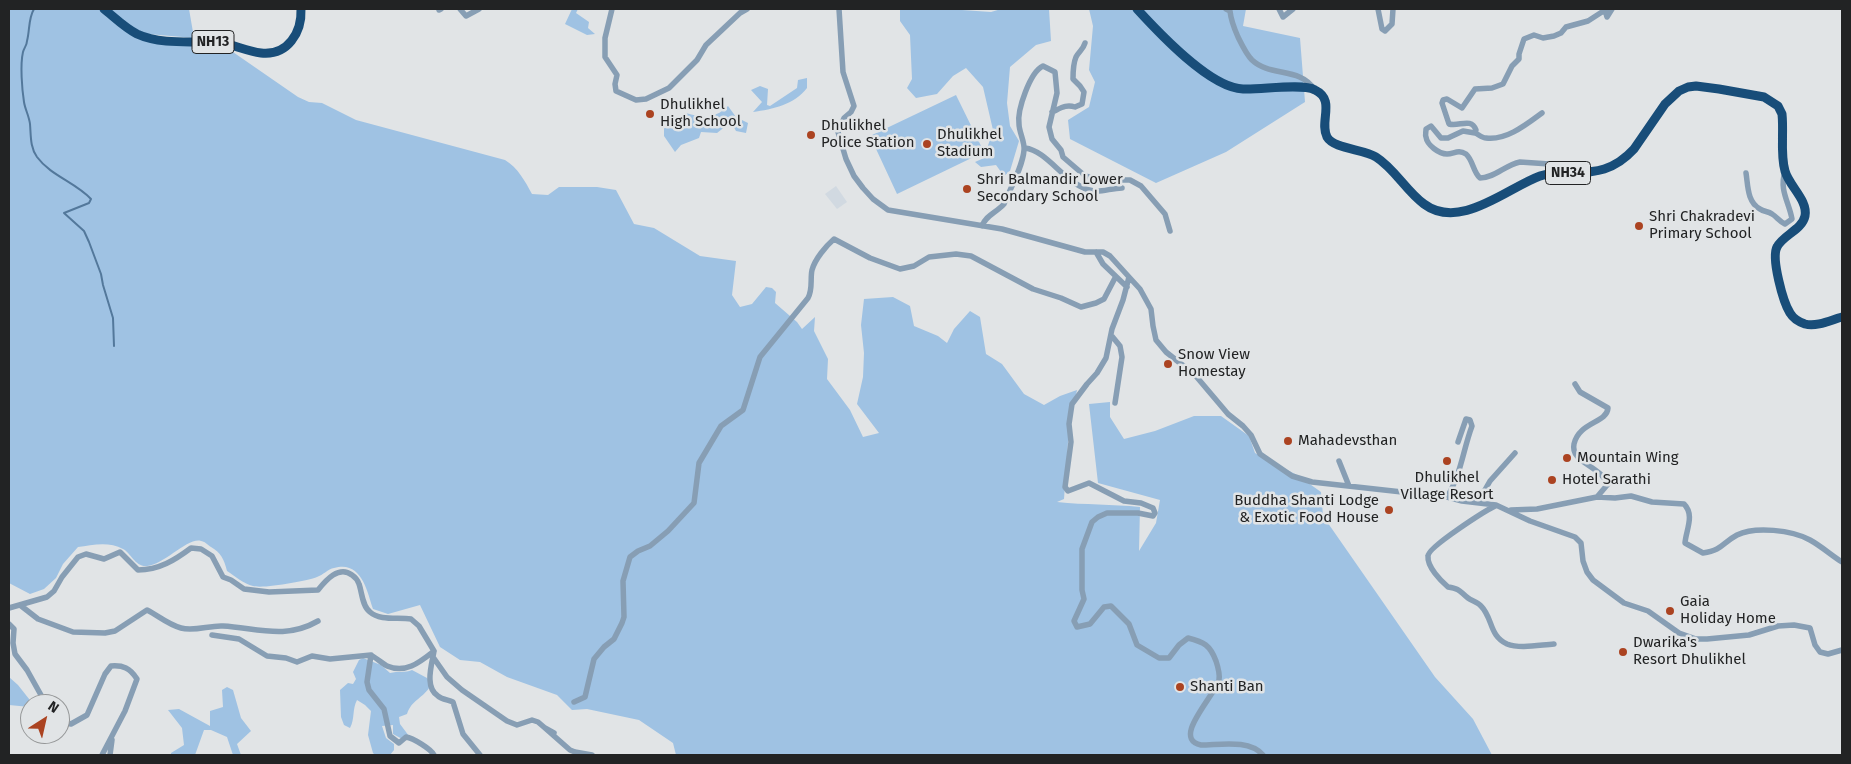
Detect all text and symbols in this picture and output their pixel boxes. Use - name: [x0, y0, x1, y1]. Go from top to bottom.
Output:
- road number: NH13: [192, 31, 234, 54]
- place label: Dhulikhel High School: [660, 96, 741, 131]
- marker: Dhulikhel High School: [644, 108, 656, 120]
- place label: Dhulikhel Police Station: [821, 117, 915, 152]
- place label: Dhulikhel Stadium: [937, 126, 1002, 161]
- marker: Dhulikhel Police Station: [805, 129, 817, 141]
- marker: Dhulikhel Stadium: [921, 138, 933, 150]
- road number: NH34: [1546, 162, 1590, 184]
- place label: Shri Balmandir Lower Secondary School: [977, 171, 1123, 206]
- marker: Shri Balmandir Lower Secondary School: [961, 183, 973, 195]
- place label: Shri Chakradevi Primary School: [1649, 208, 1755, 243]
- marker: Shri Chakradevi Primary School: [1633, 220, 1645, 232]
- place label: Snow View Homestay: [1178, 346, 1250, 381]
- marker: Snow View Homestay: [1162, 358, 1174, 370]
- place label: Mahadevsthan: [1298, 432, 1397, 450]
- marker: Mahadevsthan: [1282, 435, 1294, 447]
- place label: Mountain Wing: [1577, 449, 1679, 467]
- marker: Mountain Wing: [1561, 452, 1573, 464]
- marker: Dhulikhel Village Resort: [1441, 455, 1453, 467]
- place label: Dhulikhel Village Resort: [1401, 469, 1493, 504]
- place label: Hotel Sarathi: [1562, 471, 1651, 489]
- marker: Hotel Sarathi: [1546, 474, 1558, 486]
- place label: Buddha Shanti Lodge & Exotic Food House: [1234, 492, 1379, 527]
- marker: Buddha Shanti Lodge & Exotic Food House: [1383, 504, 1395, 516]
- place label: Gaia Holiday Home: [1680, 593, 1776, 628]
- marker: Gaia Holiday Home: [1664, 605, 1676, 617]
- place label: Dwarika's Resort Dhulikhel: [1633, 634, 1746, 669]
- marker: Dwarika's Resort Dhulikhel: [1617, 646, 1629, 658]
- place label: Shanti Ban: [1190, 678, 1264, 696]
- marker: Shanti Ban: [1174, 681, 1186, 693]
- north arrow: [20, 694, 70, 744]
- text: N: [45, 697, 62, 717]

